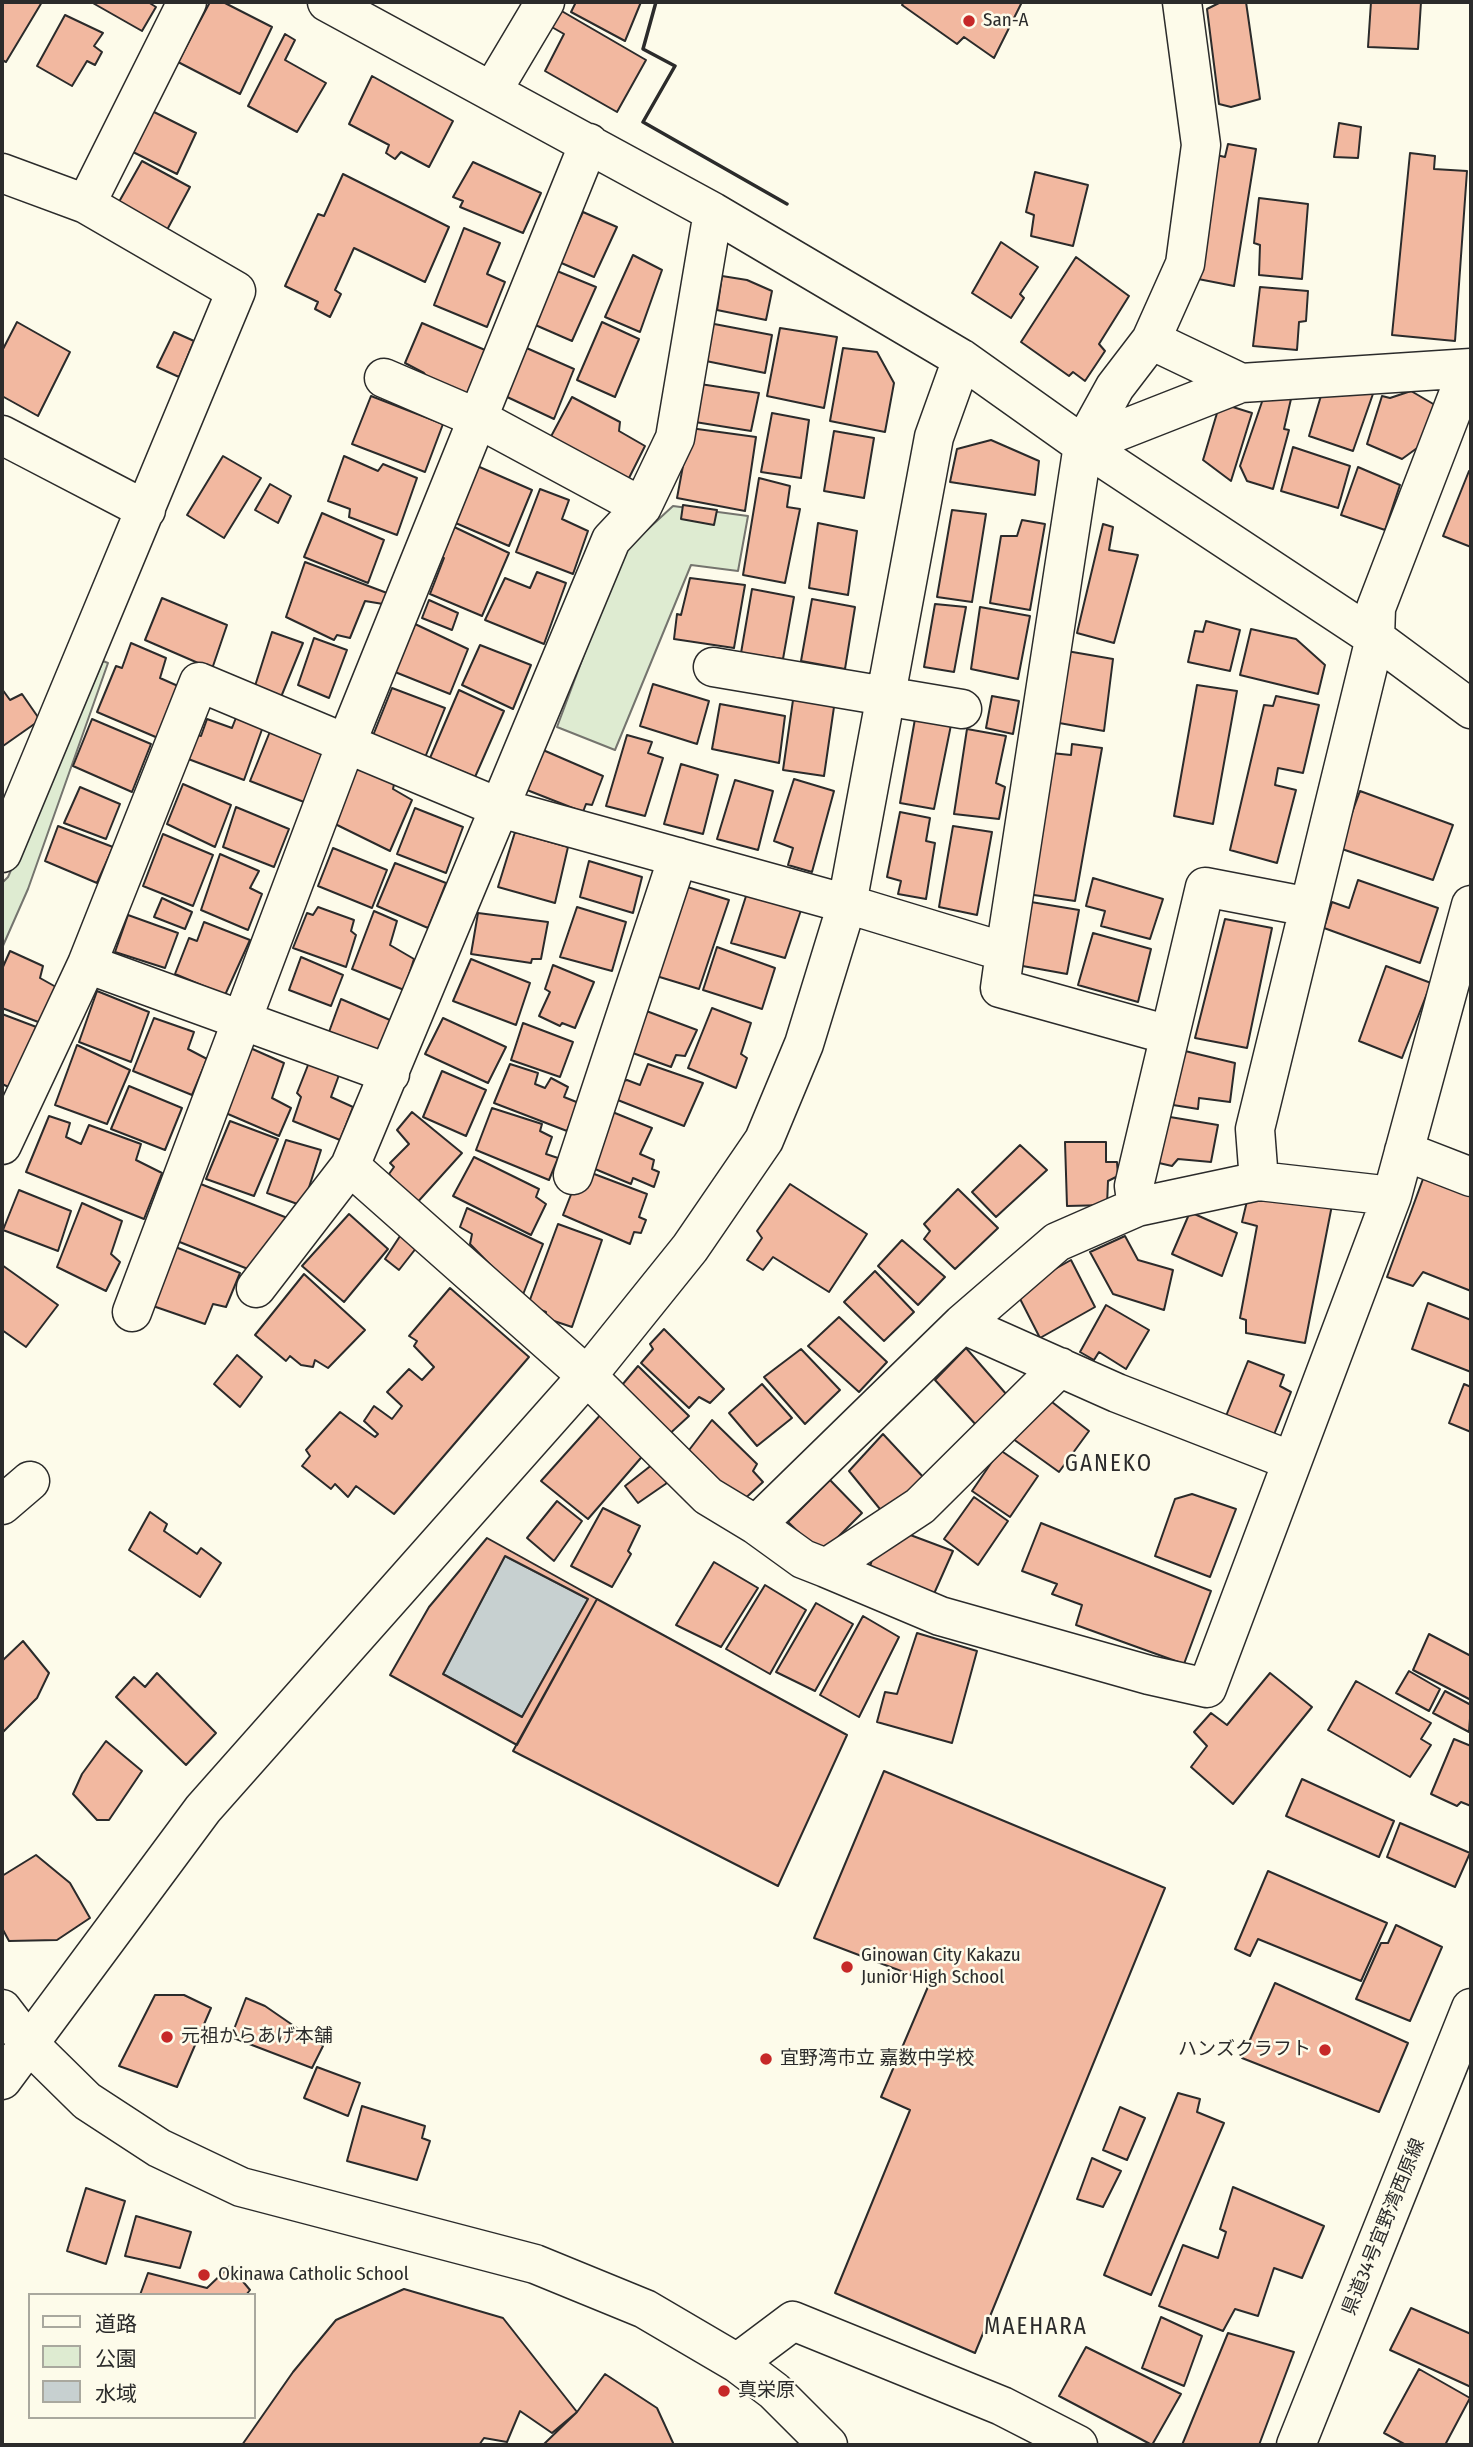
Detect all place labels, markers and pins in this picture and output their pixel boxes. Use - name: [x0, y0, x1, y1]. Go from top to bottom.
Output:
- place label: San-A: [983, 10, 1029, 32]
- marker: San-A: [961, 13, 977, 29]
- place label: Ginowan City Kakazu Junior High School: [861, 1945, 1021, 1989]
- marker: Ginowan City Kakazu Junior High School: [839, 1959, 855, 1975]
- place label: 元祖からあげ本舗: [181, 2026, 333, 2048]
- marker: 元祖からあげ本舗: [159, 2029, 175, 2045]
- place label: ハンズクラフト: [1178, 2039, 1311, 2061]
- marker: ハンズクラフト: [1317, 2042, 1333, 2058]
- place label: 宜野湾市立 嘉数中学校: [780, 2048, 974, 2070]
- marker: 宜野湾市立 嘉数中学校: [758, 2051, 774, 2067]
- place label: Okinawa Catholic School: [218, 2264, 409, 2286]
- marker: Okinawa Catholic School: [196, 2267, 212, 2283]
- place label: 真栄原: [738, 2380, 795, 2402]
- marker: 真栄原: [716, 2383, 732, 2399]

